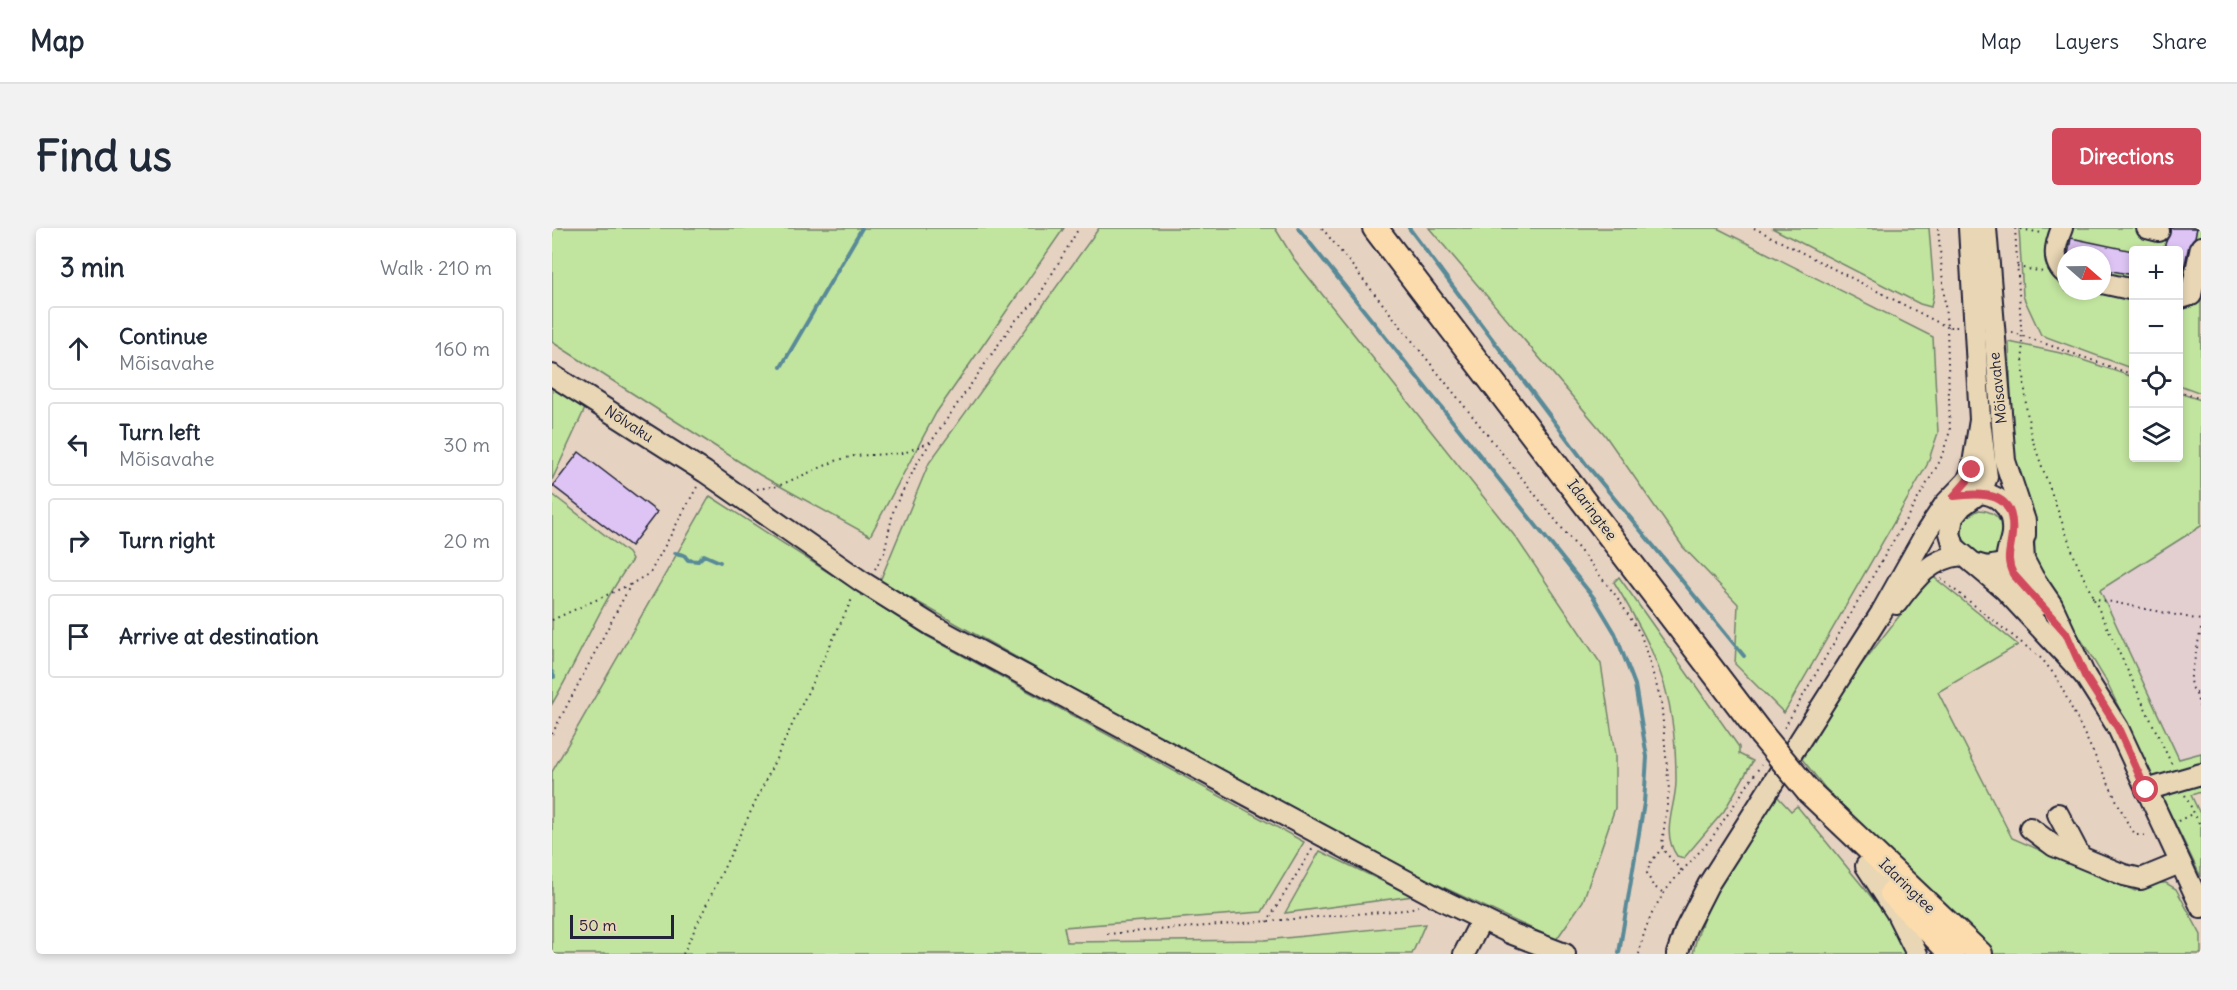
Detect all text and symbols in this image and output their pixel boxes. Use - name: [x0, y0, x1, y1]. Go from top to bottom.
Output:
- text: Map: [30, 23, 84, 59]
- text: Map: [1981, 28, 2021, 55]
- text: Layers: [2054, 28, 2119, 55]
- text: Share: [2152, 28, 2207, 55]
- button: Directions: [2052, 128, 2201, 185]
- text: Find us: [36, 130, 172, 182]
- north arrow: [2057, 246, 2111, 300]
- map controls: [2129, 246, 2183, 462]
- button: +: [2129, 246, 2183, 300]
- text: 3 min: [60, 251, 125, 284]
- text: Walk · 210 m: [380, 255, 492, 280]
- button: −: [2129, 300, 2183, 354]
- text: Continue: [119, 322, 208, 350]
- icon: ahead: [62, 332, 95, 365]
- text: 160 m: [435, 336, 490, 361]
- text: Mõisavahe: [119, 350, 215, 375]
- street label: Mõisavahe: [1984, 351, 2011, 425]
- button: locate: [2129, 354, 2183, 408]
- street label: Nõlvaku: [601, 401, 657, 446]
- button: layers: [2129, 408, 2183, 462]
- text: Turn left: [119, 418, 200, 446]
- icon: left: [62, 428, 95, 461]
- text: 30 m: [443, 432, 490, 457]
- text: Mõisavahe: [119, 446, 215, 471]
- route end: [1958, 456, 1984, 482]
- street label: Idaringtee: [1563, 476, 1621, 544]
- icon: right: [62, 524, 95, 557]
- text: Turn right: [119, 526, 215, 554]
- text: 20 m: [444, 528, 490, 553]
- icon: arrive: [62, 620, 95, 653]
- text: Arrive at destination: [119, 622, 319, 650]
- route start: [2132, 776, 2158, 802]
- street label: Idaringtee: [1875, 854, 1940, 917]
- scale bar: [570, 912, 674, 940]
- text: 50 m: [579, 915, 617, 935]

